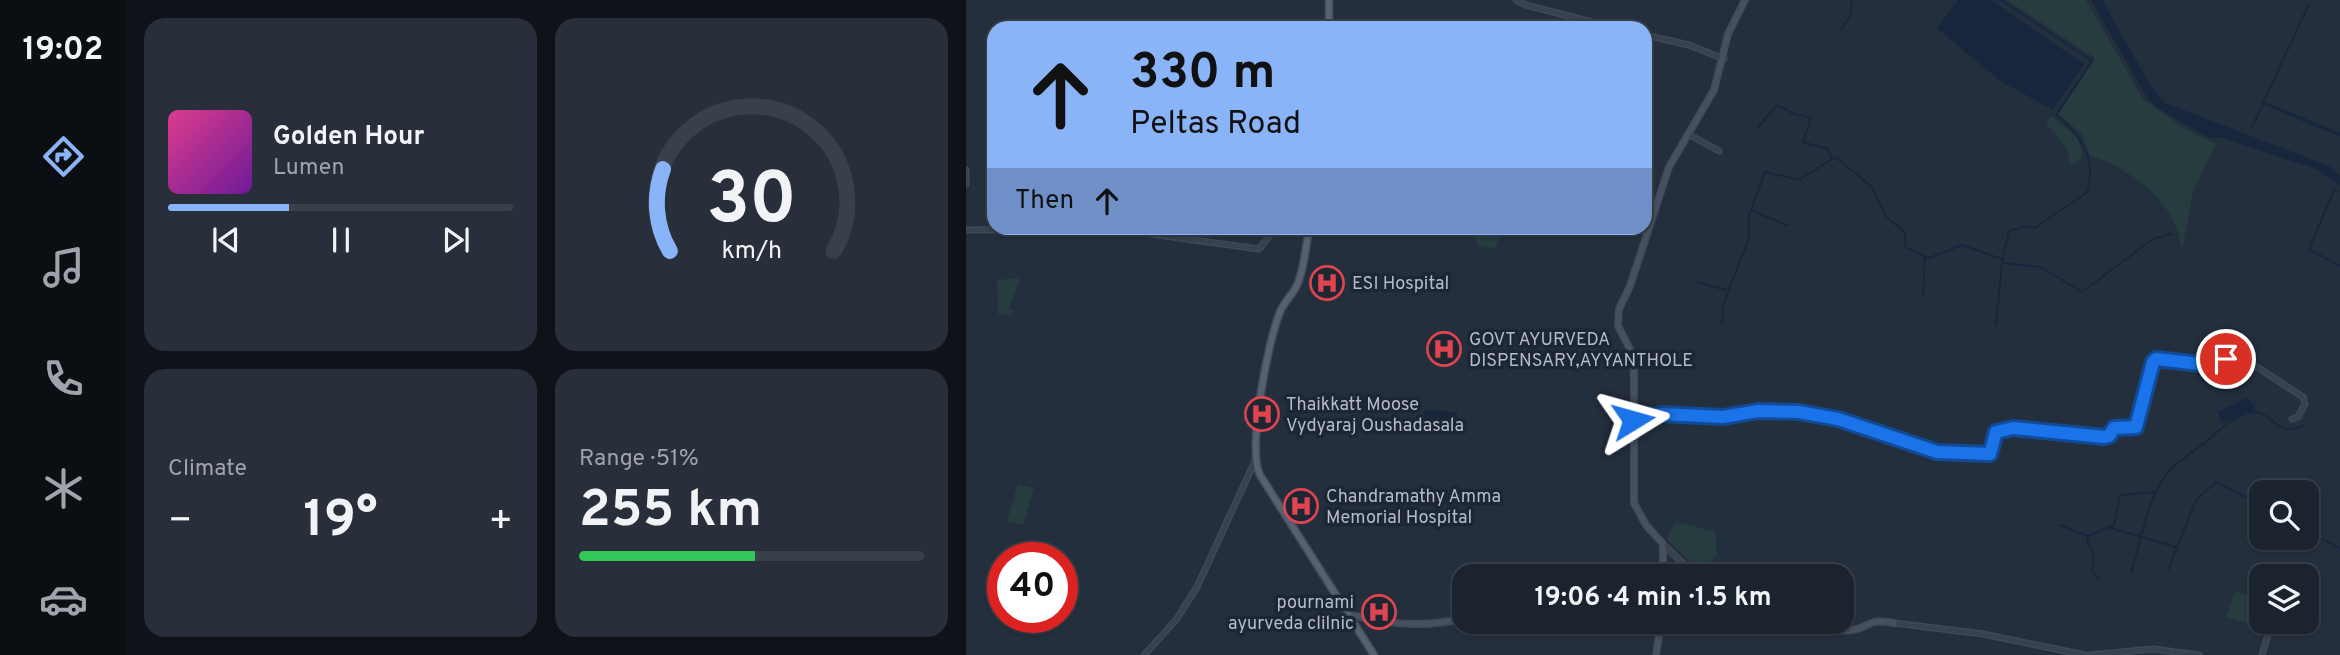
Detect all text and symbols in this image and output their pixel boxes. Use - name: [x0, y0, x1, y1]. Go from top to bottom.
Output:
- text: 19:02: [23, 31, 103, 71]
- text: 330 m: [1130, 44, 1275, 106]
- icon: ahead: [1015, 49, 1106, 140]
- text: Peltas Road: [1130, 105, 1301, 145]
- text: Golden Hour: [273, 121, 424, 154]
- icon: directions: [39, 132, 88, 181]
- text: Lumen: [273, 154, 344, 183]
- text: 30: [706, 157, 797, 249]
- icon: ahead: [1088, 182, 1126, 220]
- text: Then: [1015, 185, 1074, 218]
- icon: previous: [207, 221, 245, 259]
- icon: pause: [322, 221, 360, 259]
- icon: next: [437, 221, 475, 259]
- text: km/h: [721, 236, 782, 268]
- icon: music: [39, 243, 88, 292]
- hospital icon: ESI Hospital: [1308, 264, 1346, 302]
- place label: ESI Hospital: [1352, 273, 1449, 296]
- place label: GOVT AYURVEDA DISPENSARY,AYYANTHOLE: [1469, 329, 1693, 373]
- pin: [2196, 329, 2256, 389]
- hospital icon: GOVT AYURVEDA DISPENSARY,AYYANTHOLE: [1425, 330, 1463, 368]
- icon: arrive: [2207, 340, 2245, 378]
- icon: phone: [39, 354, 88, 403]
- position arrow: [1596, 383, 1670, 457]
- place label: Thaikkatt Moose Vydyaraj Oushadasala: [1286, 394, 1464, 438]
- hospital icon: Thaikkatt Moose Vydyaraj Oushadasala: [1243, 395, 1281, 433]
- text: Range · 51%: [579, 445, 699, 474]
- text: Climate: [168, 455, 247, 484]
- icon: climate: [39, 464, 88, 513]
- text: 255 km: [579, 479, 762, 545]
- map controls: [2249, 480, 2319, 634]
- button: search: [2249, 480, 2319, 550]
- place label: Chandramathy Amma Memorial Hospital: [1326, 486, 1501, 530]
- hospital icon: Chandramathy Amma Memorial Hospital: [1282, 487, 1320, 525]
- text: 19°: [303, 489, 378, 555]
- text: −: [168, 498, 193, 547]
- text: +: [488, 498, 513, 547]
- speed limit sign: 40: [987, 542, 1078, 633]
- button: layers: [2249, 564, 2319, 634]
- icon: car: [39, 575, 88, 624]
- text: 19:06 · 4 min · 1.5 km: [1534, 582, 1772, 615]
- place label: pournami ayurveda clilnic: [1228, 592, 1354, 636]
- hospital icon: pournami ayurveda clilnic: [1360, 593, 1398, 631]

